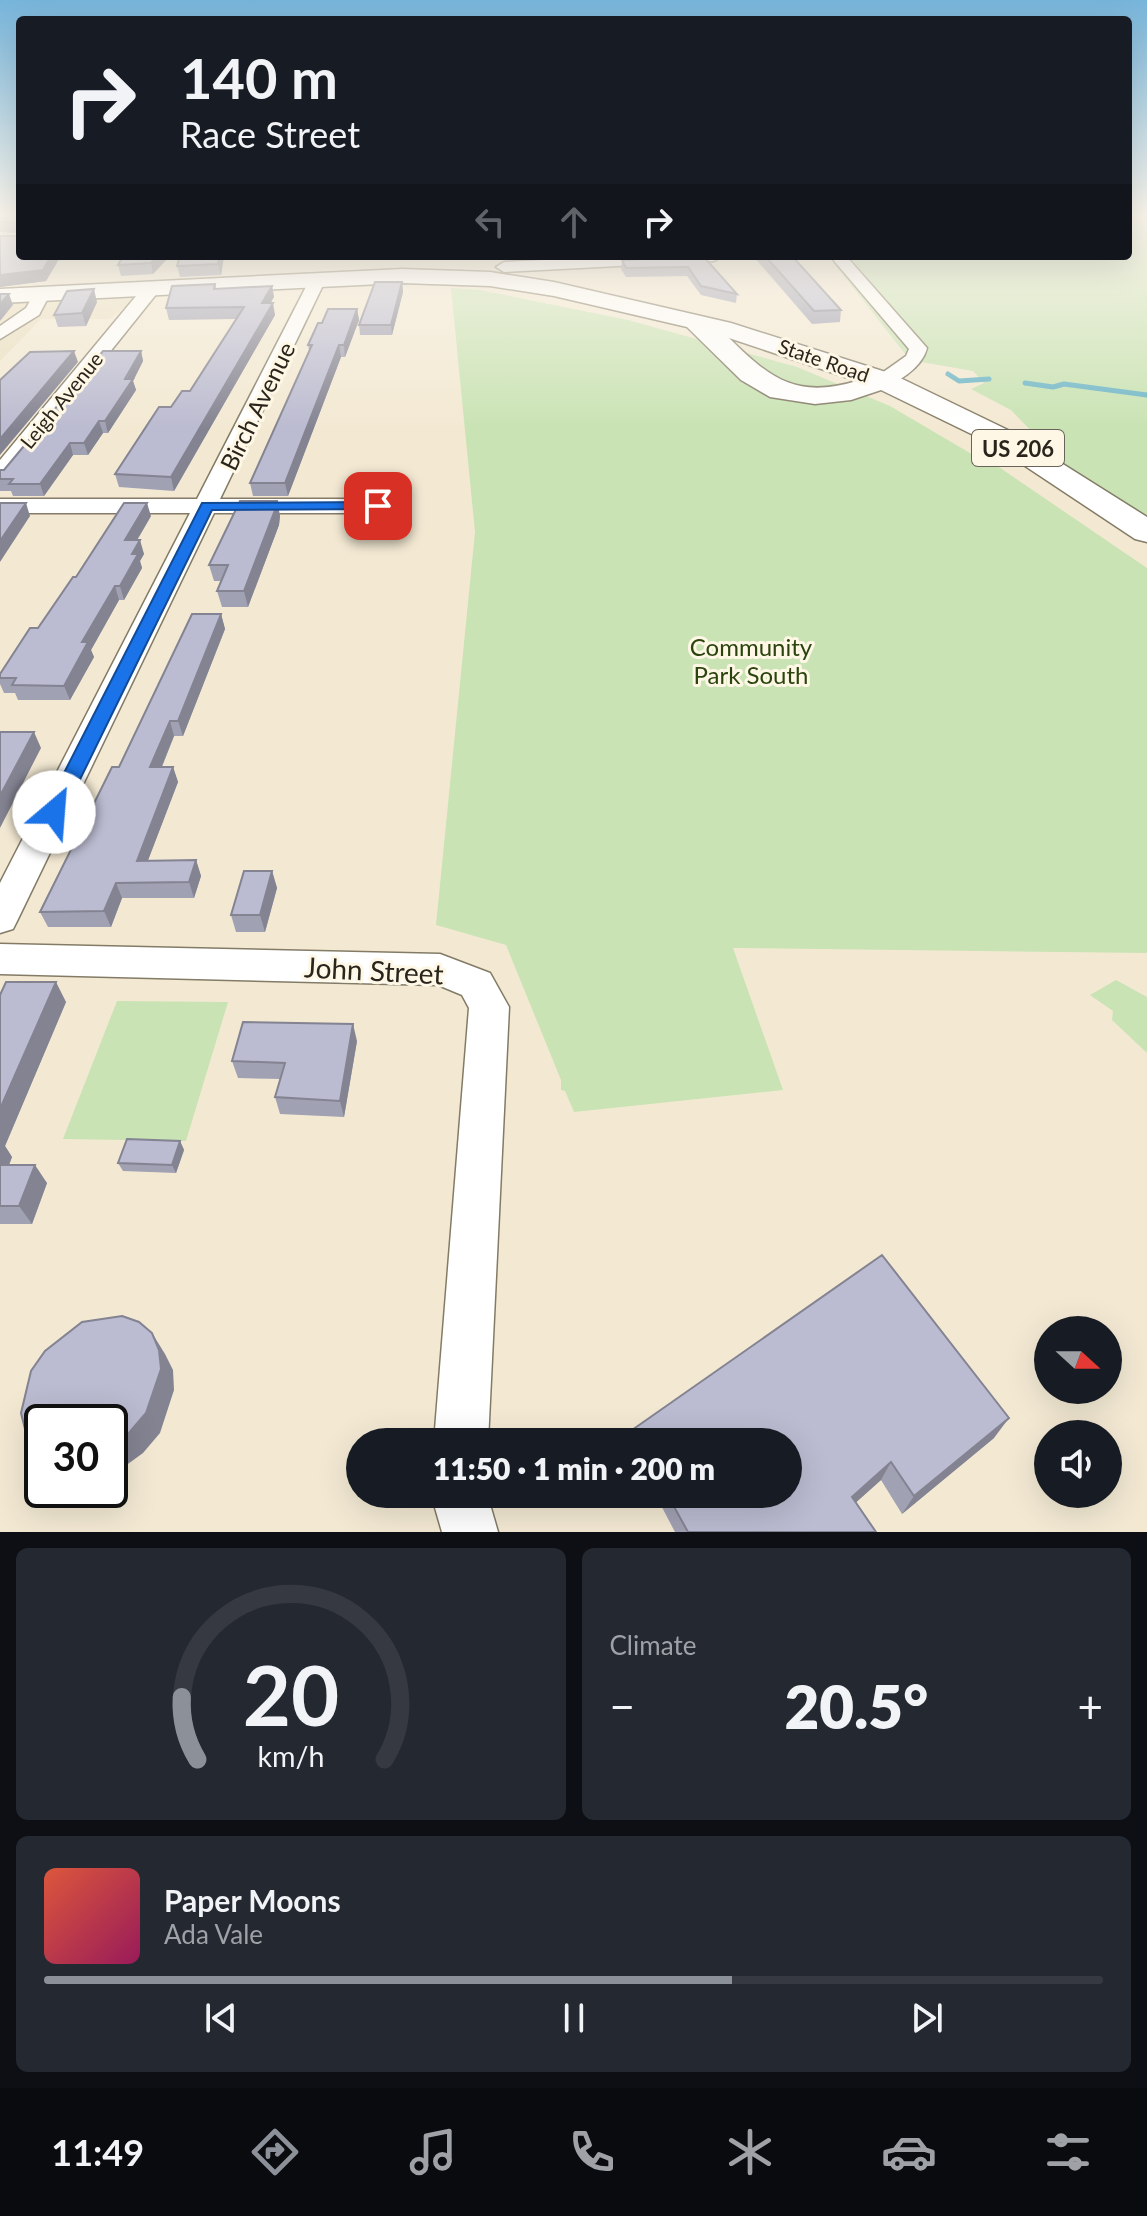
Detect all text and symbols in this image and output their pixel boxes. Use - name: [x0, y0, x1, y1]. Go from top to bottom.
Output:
- text: 140 m: [180, 44, 338, 111]
- icon: right: [48, 48, 152, 152]
- text: Race Street: [180, 112, 360, 156]
- icon: left: [468, 200, 512, 244]
- icon: ahead: [552, 200, 596, 244]
- icon: right: [636, 200, 680, 244]
- street label: State Road: [775, 333, 873, 387]
- street label: Birch Avenue: [214, 337, 300, 475]
- street label: Leigh Avenue: [15, 347, 107, 453]
- road number: US 206: [972, 430, 1064, 466]
- pin: [344, 472, 412, 540]
- icon: arrive: [356, 484, 400, 528]
- park label: Community Park South: [690, 632, 813, 689]
- position arrow: [12, 770, 96, 854]
- street label: John Street: [304, 949, 444, 991]
- north arrow: [1034, 1316, 1122, 1404]
- map controls: [1034, 1316, 1122, 1508]
- speed limit sign: 30: [24, 1404, 128, 1508]
- button: sound: [1034, 1420, 1122, 1508]
- text: 11:50 · 1 min · 200 m: [433, 1450, 715, 1486]
- text: Climate: [610, 1629, 696, 1661]
- text: 20: [243, 1644, 339, 1744]
- text: 20.5°: [784, 1670, 928, 1742]
- text: −: [610, 1680, 635, 1732]
- text: +: [1077, 1680, 1103, 1732]
- text: km/h: [257, 1739, 324, 1773]
- text: Paper Moons: [164, 1882, 341, 1918]
- text: Ada Vale: [164, 1918, 263, 1950]
- icon: previous: [199, 1996, 243, 2040]
- icon: pause: [552, 1996, 596, 2040]
- icon: next: [905, 1996, 949, 2040]
- icon: directions: [247, 2124, 303, 2180]
- icon: music: [405, 2124, 461, 2180]
- icon: phone: [564, 2124, 620, 2180]
- icon: climate: [722, 2124, 778, 2180]
- icon: car: [881, 2124, 937, 2180]
- icon: filters: [1040, 2124, 1096, 2180]
- text: 11:49: [51, 2130, 144, 2174]

